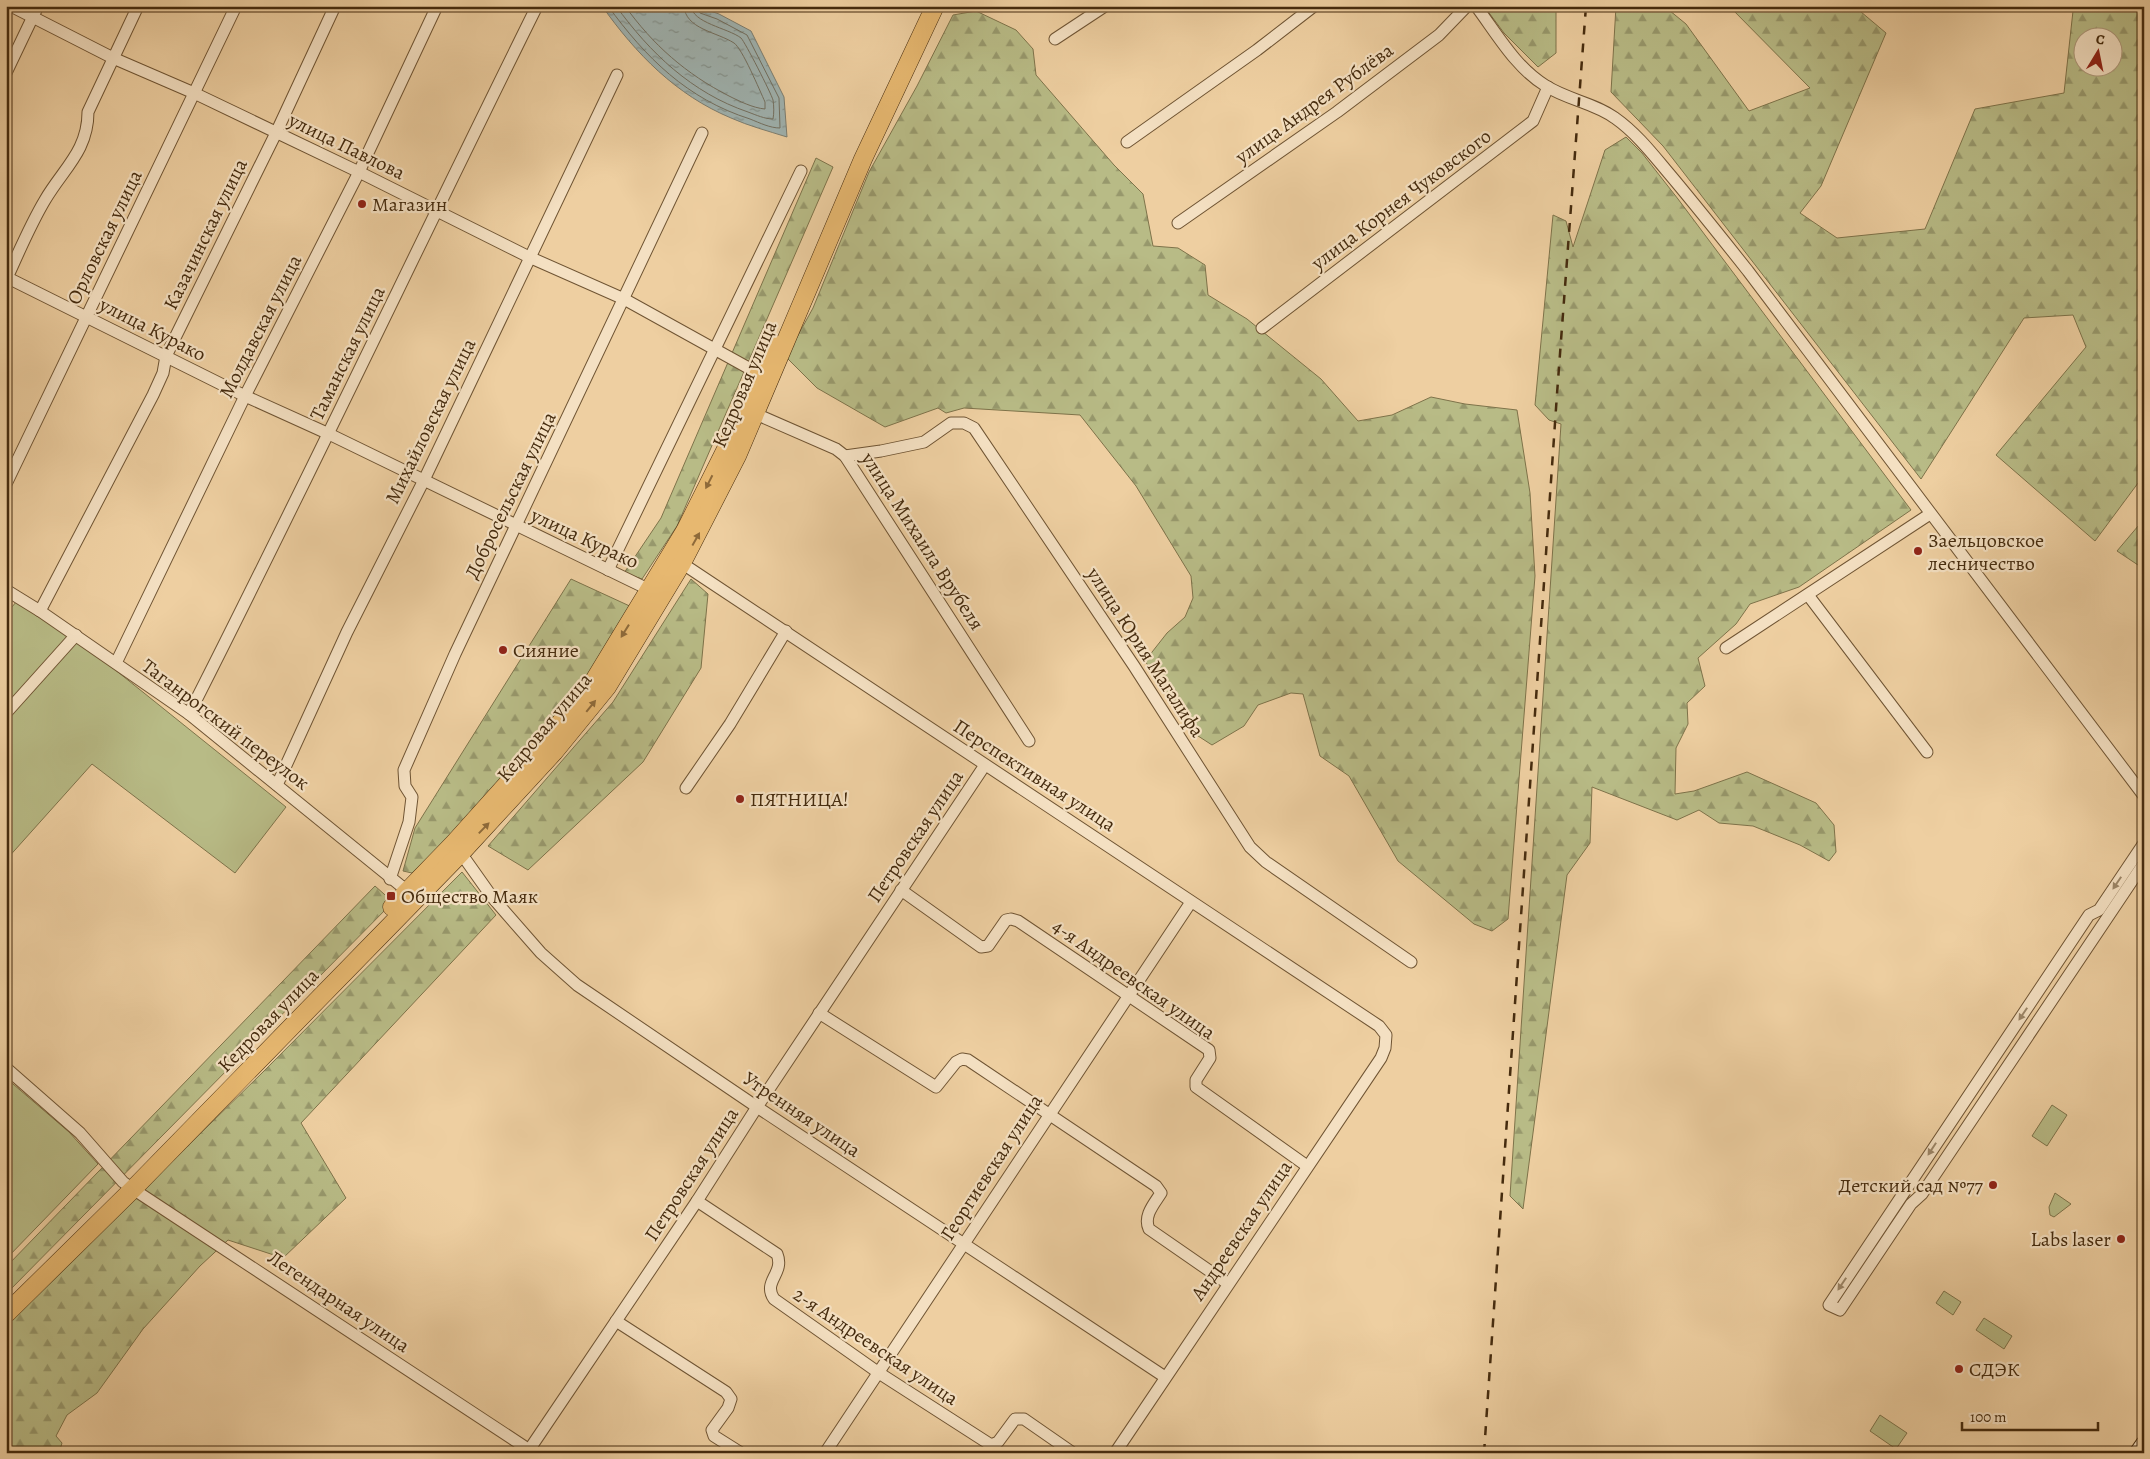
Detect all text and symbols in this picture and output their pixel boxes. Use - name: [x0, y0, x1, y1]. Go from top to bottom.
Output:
- north arrow: [2072, 28, 2122, 78]
- text: С: [2094, 30, 2106, 50]
- street label: улица Андрея Рублёва: [1229, 36, 1399, 171]
- street label: улица Павлова: [283, 106, 410, 187]
- street label: улица Корнея Чуковского: [1305, 123, 1497, 277]
- street label: Казачинская улица: [157, 153, 254, 314]
- street label: Орловская улица: [60, 165, 149, 309]
- place label: Магазин: [372, 191, 447, 218]
- marker: Магазин: [356, 198, 368, 210]
- street label: Молдавская улица: [213, 249, 309, 403]
- street label: Таманская улица: [303, 281, 392, 425]
- street label: улица Курако: [94, 291, 211, 368]
- street label: Кедровая улица: [706, 316, 784, 452]
- street label: Михайловская улица: [379, 333, 483, 508]
- street label: Добросельская улица: [458, 406, 563, 583]
- street label: улица Михаила Врубеля: [854, 446, 990, 636]
- one-way arrow: [705, 475, 713, 489]
- street label: улица Курако: [526, 501, 643, 575]
- place label: Заельцовское лесничество: [1928, 527, 2044, 577]
- one-way arrow: [692, 531, 700, 546]
- marker: Заельцовское лесничество: [1912, 545, 1924, 557]
- street label: улица Юрия Магалифа: [1080, 561, 1211, 743]
- one-way arrow: [620, 625, 630, 638]
- place label: Сияние: [513, 637, 579, 664]
- marker: Сияние: [497, 644, 509, 656]
- street label: Таганрогский переулок: [136, 652, 315, 796]
- street label: Кедровая улица: [491, 666, 599, 788]
- one-way arrow: [586, 700, 597, 713]
- street label: Перспективная улица: [948, 713, 1122, 839]
- street label: Петровская улица: [861, 764, 970, 908]
- place label: ПЯТНИЦА!: [750, 786, 849, 813]
- marker: ПЯТНИЦА!: [734, 793, 746, 805]
- one-way arrow: [478, 823, 490, 835]
- one-way arrow: [2112, 876, 2122, 890]
- place label: Общество Маяк: [401, 883, 538, 910]
- marker: Общество Маяк: [385, 890, 397, 902]
- street label: 4-я Андреевская улица: [1047, 913, 1221, 1046]
- street label: Кедровая улица: [212, 962, 326, 1078]
- one-way arrow: [2018, 1007, 2028, 1021]
- street label: Утренняя улица: [738, 1065, 866, 1164]
- street label: Георгиевская улица: [934, 1088, 1049, 1246]
- street label: Петровская улица: [638, 1101, 745, 1246]
- one-way arrow: [1927, 1142, 1937, 1156]
- street label: Андреевская улица: [1184, 1154, 1299, 1306]
- place label: Детский сад №77: [1838, 1172, 1984, 1199]
- marker: Детский сад №77: [1987, 1179, 1999, 1191]
- place label: Labs laser: [2031, 1226, 2111, 1253]
- marker: Labs laser: [2115, 1233, 2127, 1245]
- street label: Легендарная улица: [262, 1244, 416, 1359]
- one-way arrow: [1837, 1277, 1847, 1291]
- street label: 2-я Андреевская улица: [788, 1281, 964, 1412]
- place label: СДЭК: [1969, 1356, 2020, 1383]
- marker: СДЭК: [1953, 1363, 1965, 1375]
- scale bar: [1962, 1399, 2099, 1431]
- text: 100 m: [1970, 1407, 2007, 1427]

